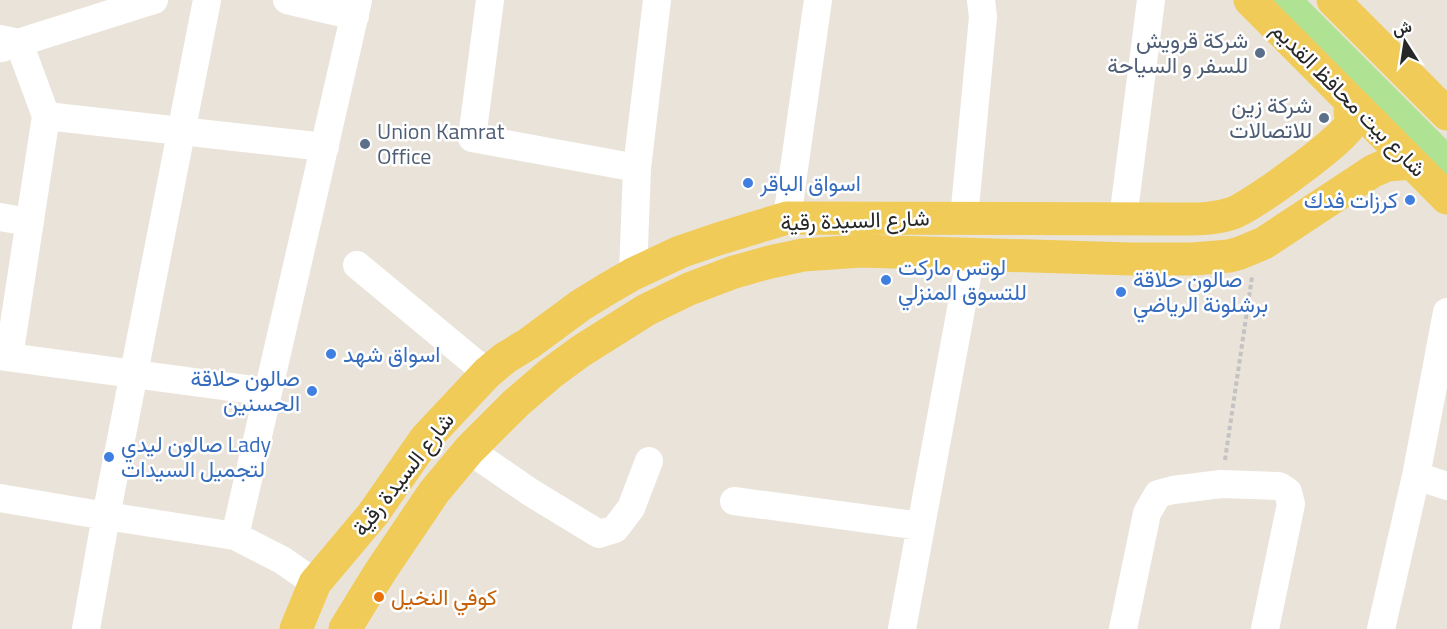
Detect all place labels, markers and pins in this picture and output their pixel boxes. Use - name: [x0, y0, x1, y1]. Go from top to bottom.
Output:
- place label: شركة قرويش للسفر و السياحة: [1107, 23, 1248, 82]
- marker: شركة قرويش للسفر و السياحة: [1253, 46, 1267, 60]
- place label: شركة زين للاتصالات: [1229, 88, 1312, 147]
- marker: شركة زين للاتصالات: [1317, 111, 1331, 125]
- place label: Union Kamrat Office: [377, 114, 505, 173]
- marker: Union Kamrat Office: [358, 137, 372, 151]
- place label: اسواق الباقر: [759, 166, 861, 200]
- marker: اسواق الباقر: [741, 176, 755, 190]
- place label: كرزات فدك: [1304, 183, 1398, 217]
- marker: كرزات فدك: [1403, 193, 1417, 207]
- place label: لوتس ماركت للتسوق المنزلي: [898, 250, 1027, 311]
- place label: صالون حلاقة برشلونة الرياضي: [1133, 262, 1268, 323]
- marker: لوتس ماركت للتسوق المنزلي: [879, 273, 893, 287]
- marker: صالون حلاقة برشلونة الرياضي: [1114, 285, 1128, 299]
- place label: اسواق شهد: [343, 337, 440, 371]
- marker: اسواق شهد: [324, 347, 338, 361]
- place label: صالون حلاقة الحسنين: [191, 361, 300, 420]
- marker: صالون حلاقة الحسنين: [305, 384, 319, 398]
- place label: صالون ليدي Lady لتجميل السيدات: [121, 427, 272, 486]
- marker: صالون ليدي Lady لتجميل السيدات: [102, 450, 116, 464]
- place label: كوفي النخيل: [391, 580, 497, 616]
- marker: كوفي النخيل: [372, 590, 386, 604]

